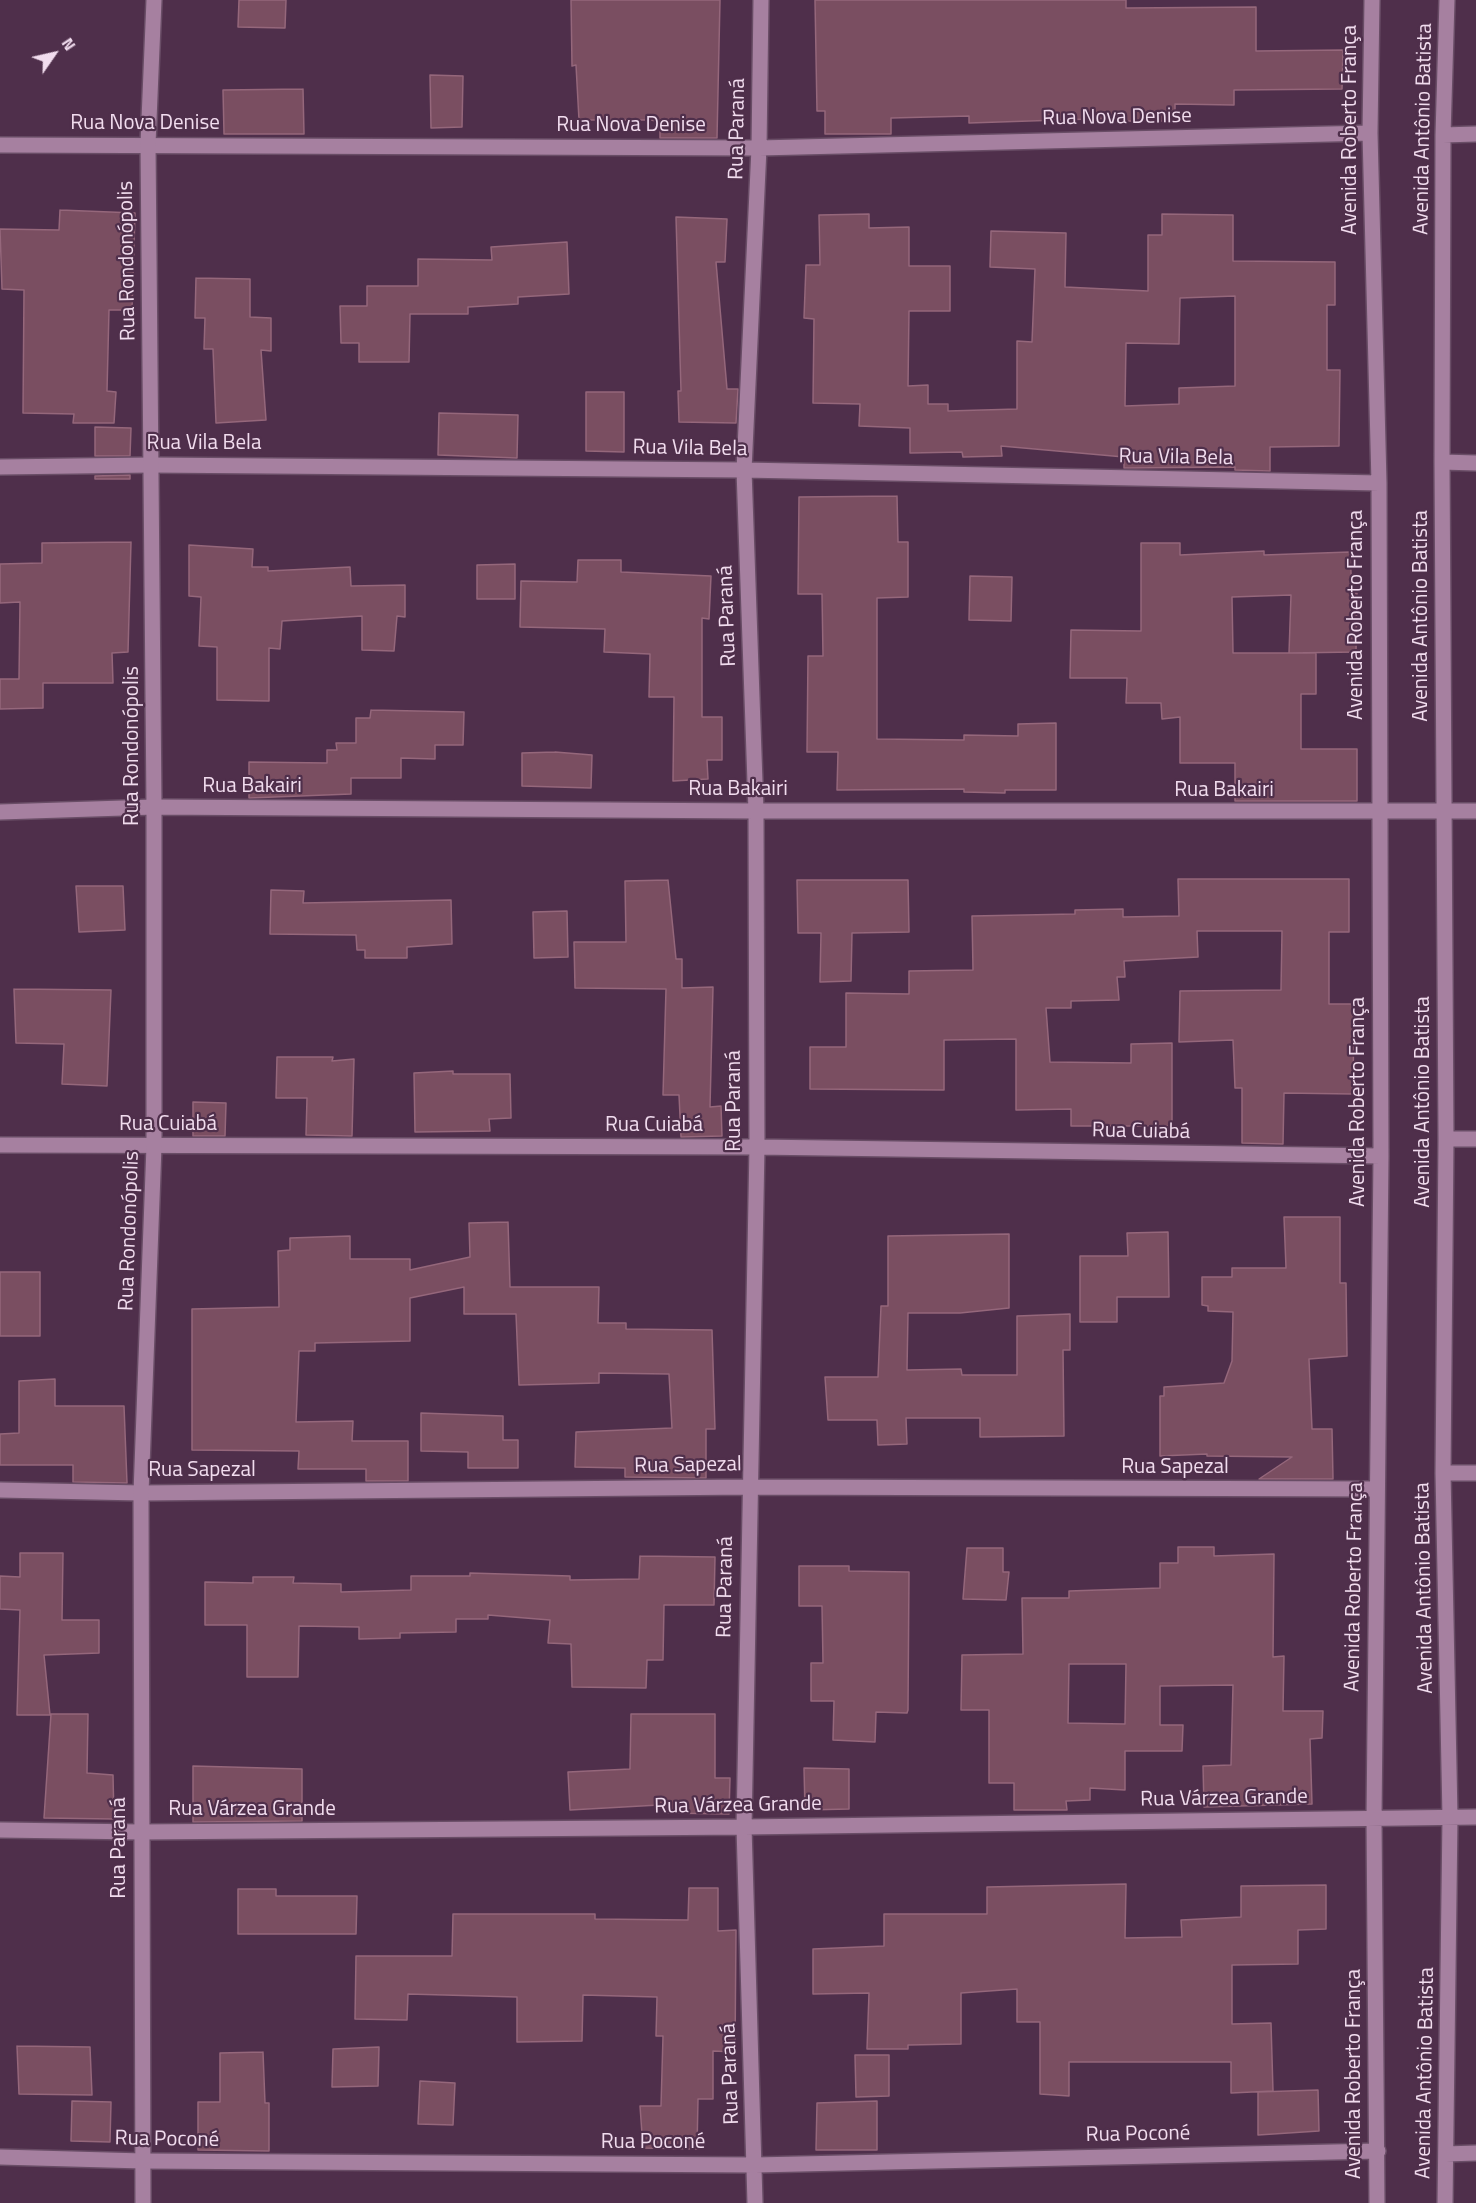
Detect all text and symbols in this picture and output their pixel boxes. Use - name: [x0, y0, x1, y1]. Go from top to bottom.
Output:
- street label: Avenida Antônio Batista: [1410, 23, 1438, 235]
- north arrow: [24, 24, 84, 84]
- street label: Avenida Roberto França: [1338, 25, 1364, 235]
- text: N: [56, 33, 82, 55]
- street label: Rua Paraná: [725, 78, 751, 180]
- street label: Rua Nova Denise: [1042, 104, 1192, 132]
- street label: Rua Nova Denise: [70, 111, 220, 137]
- street label: Rua Nova Denise: [556, 113, 706, 139]
- street label: Rua Rondonópolis: [114, 181, 142, 341]
- street label: Rua Vila Bela: [147, 431, 261, 457]
- street label: Rua Vila Bela: [632, 435, 748, 463]
- street label: Rua Vila Bela: [1118, 444, 1234, 472]
- street label: Avenida Roberto França: [1344, 510, 1370, 720]
- street label: Avenida Antônio Batista: [1409, 510, 1435, 722]
- street label: Rua Paraná: [714, 565, 742, 667]
- street label: Rua Rondonópolis: [120, 666, 146, 826]
- street label: Rua Bakairi: [202, 774, 302, 800]
- street label: Rua Bakairi: [688, 777, 788, 803]
- street label: Rua Bakairi: [1174, 778, 1274, 804]
- street label: Avenida Antônio Batista: [1411, 996, 1437, 1208]
- street label: Avenida Roberto França: [1346, 997, 1372, 1207]
- street label: Rua Paraná: [722, 1050, 748, 1152]
- street label: Rua Cuiabá: [119, 1112, 217, 1138]
- street label: Rua Cuiabá: [605, 1113, 703, 1139]
- street label: Rua Cuiabá: [1092, 1119, 1190, 1145]
- street label: Rua Rondonópolis: [115, 1151, 145, 1311]
- street label: Rua Sapezal: [634, 1452, 742, 1480]
- street label: Rua Sapezal: [1121, 1455, 1229, 1481]
- street label: Rua Sapezal: [148, 1458, 256, 1484]
- street label: Avenida Roberto França: [1341, 1482, 1369, 1692]
- street label: Avenida Antônio Batista: [1411, 1482, 1439, 1694]
- street label: Rua Paraná: [713, 1536, 739, 1638]
- street label: Rua Várzea Grande: [1140, 1785, 1308, 1813]
- street label: Rua Várzea Grande: [654, 1792, 822, 1820]
- street label: Rua Paraná: [107, 1797, 133, 1899]
- street label: Rua Várzea Grande: [168, 1797, 336, 1823]
- street label: Avenida Antônio Batista: [1412, 1967, 1440, 2179]
- street label: Avenida Roberto França: [1342, 1969, 1368, 2179]
- street label: Rua Paraná: [717, 2023, 745, 2125]
- street label: Rua Poconé: [1085, 2121, 1191, 2149]
- street label: Rua Poconé: [114, 2126, 220, 2154]
- street label: Rua Poconé: [601, 2130, 705, 2156]

